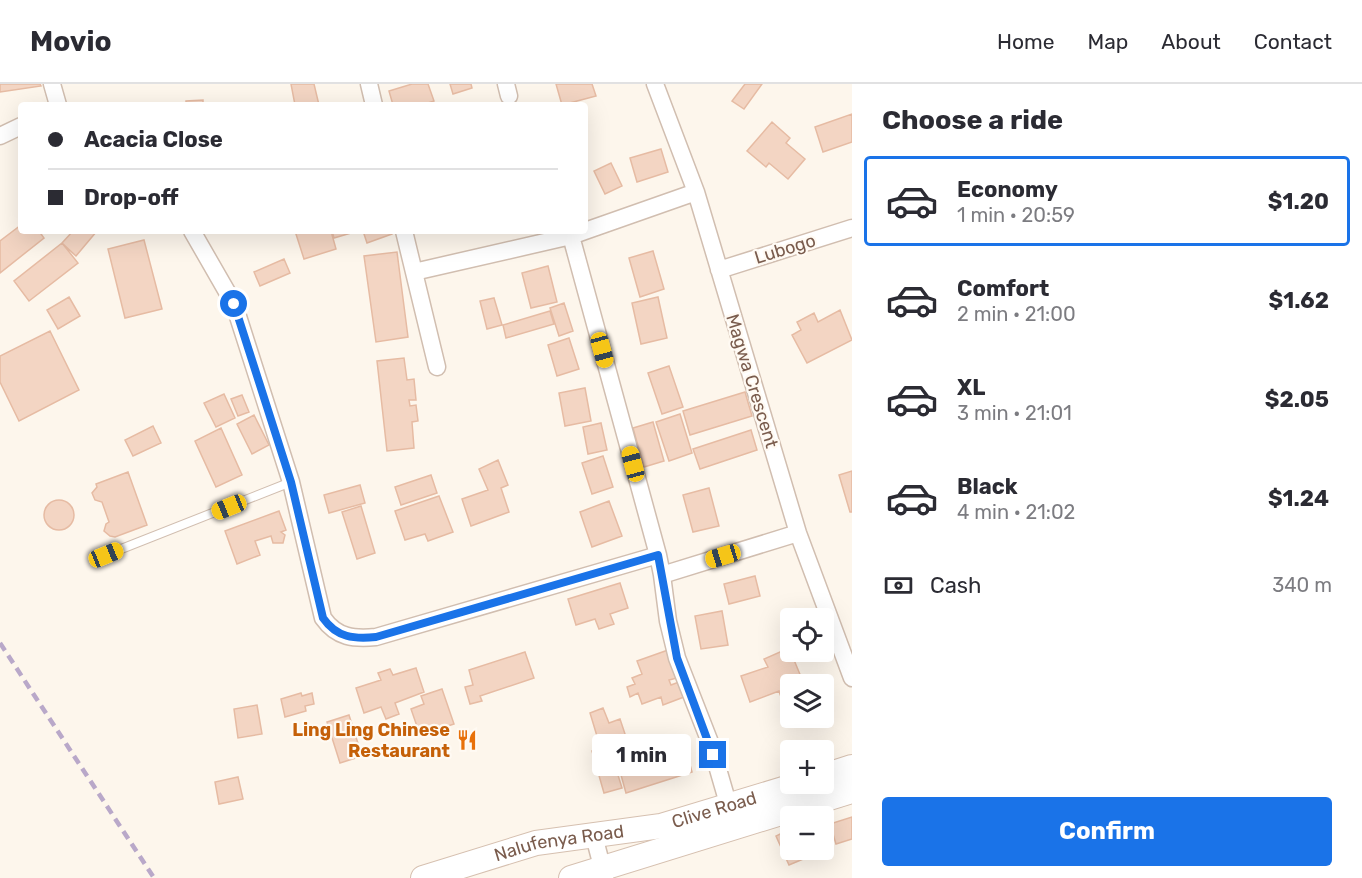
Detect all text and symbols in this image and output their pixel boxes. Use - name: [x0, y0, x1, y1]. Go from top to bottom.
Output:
- text: Movio: [30, 25, 112, 58]
- text: Home: [997, 29, 1054, 54]
- text: Map: [1087, 29, 1128, 54]
- text: About: [1161, 29, 1221, 54]
- text: Contact: [1254, 29, 1332, 54]
- text: Choose a ride: [882, 104, 1063, 136]
- text: Acacia Close: [84, 126, 223, 153]
- icon: car: [885, 174, 939, 228]
- text: Economy: [957, 176, 1058, 203]
- text: Drop-off: [84, 184, 179, 211]
- text: $1.20: [1268, 188, 1329, 215]
- text: 1 min · 20:59: [957, 203, 1075, 227]
- street label: Lubogo: [752, 229, 818, 269]
- icon: car: [885, 273, 939, 327]
- text: Comfort: [957, 275, 1049, 302]
- text: $1.62: [1269, 287, 1329, 314]
- route start: [220, 290, 247, 317]
- text: 2 min · 21:00: [957, 302, 1076, 326]
- street label: Magwa Crescent: [721, 311, 783, 451]
- car: [589, 330, 615, 370]
- icon: car: [885, 372, 939, 426]
- text: XL: [957, 374, 985, 401]
- text: $2.05: [1265, 386, 1329, 413]
- text: 3 min · 21:01: [957, 401, 1072, 425]
- car: [620, 444, 646, 484]
- icon: car: [885, 471, 939, 525]
- text: Black: [957, 473, 1018, 500]
- text: $1.24: [1268, 485, 1329, 512]
- car: [209, 492, 249, 522]
- text: 4 min · 21:02: [957, 500, 1075, 524]
- car: [86, 540, 126, 570]
- car: [703, 542, 743, 570]
- icon: cash: [882, 569, 915, 602]
- text: Cash: [930, 572, 981, 599]
- text: 340 m: [1272, 573, 1332, 597]
- map controls: [780, 608, 834, 860]
- button: locate: [780, 608, 834, 662]
- button: layers: [780, 674, 834, 728]
- place label: Ling Ling Chinese Restaurant: [292, 719, 450, 762]
- restaurant icon: Ling Ling Chinese Restaurant: [455, 728, 479, 752]
- callout: 1 min: [593, 734, 692, 776]
- button: +: [780, 740, 834, 794]
- route end: [699, 741, 726, 768]
- text: 1 min: [616, 743, 667, 767]
- street label: Clive Road: [669, 787, 759, 833]
- button: Confirm: [882, 797, 1332, 866]
- button: −: [780, 806, 834, 860]
- street label: Nalufenya Road: [491, 820, 625, 866]

